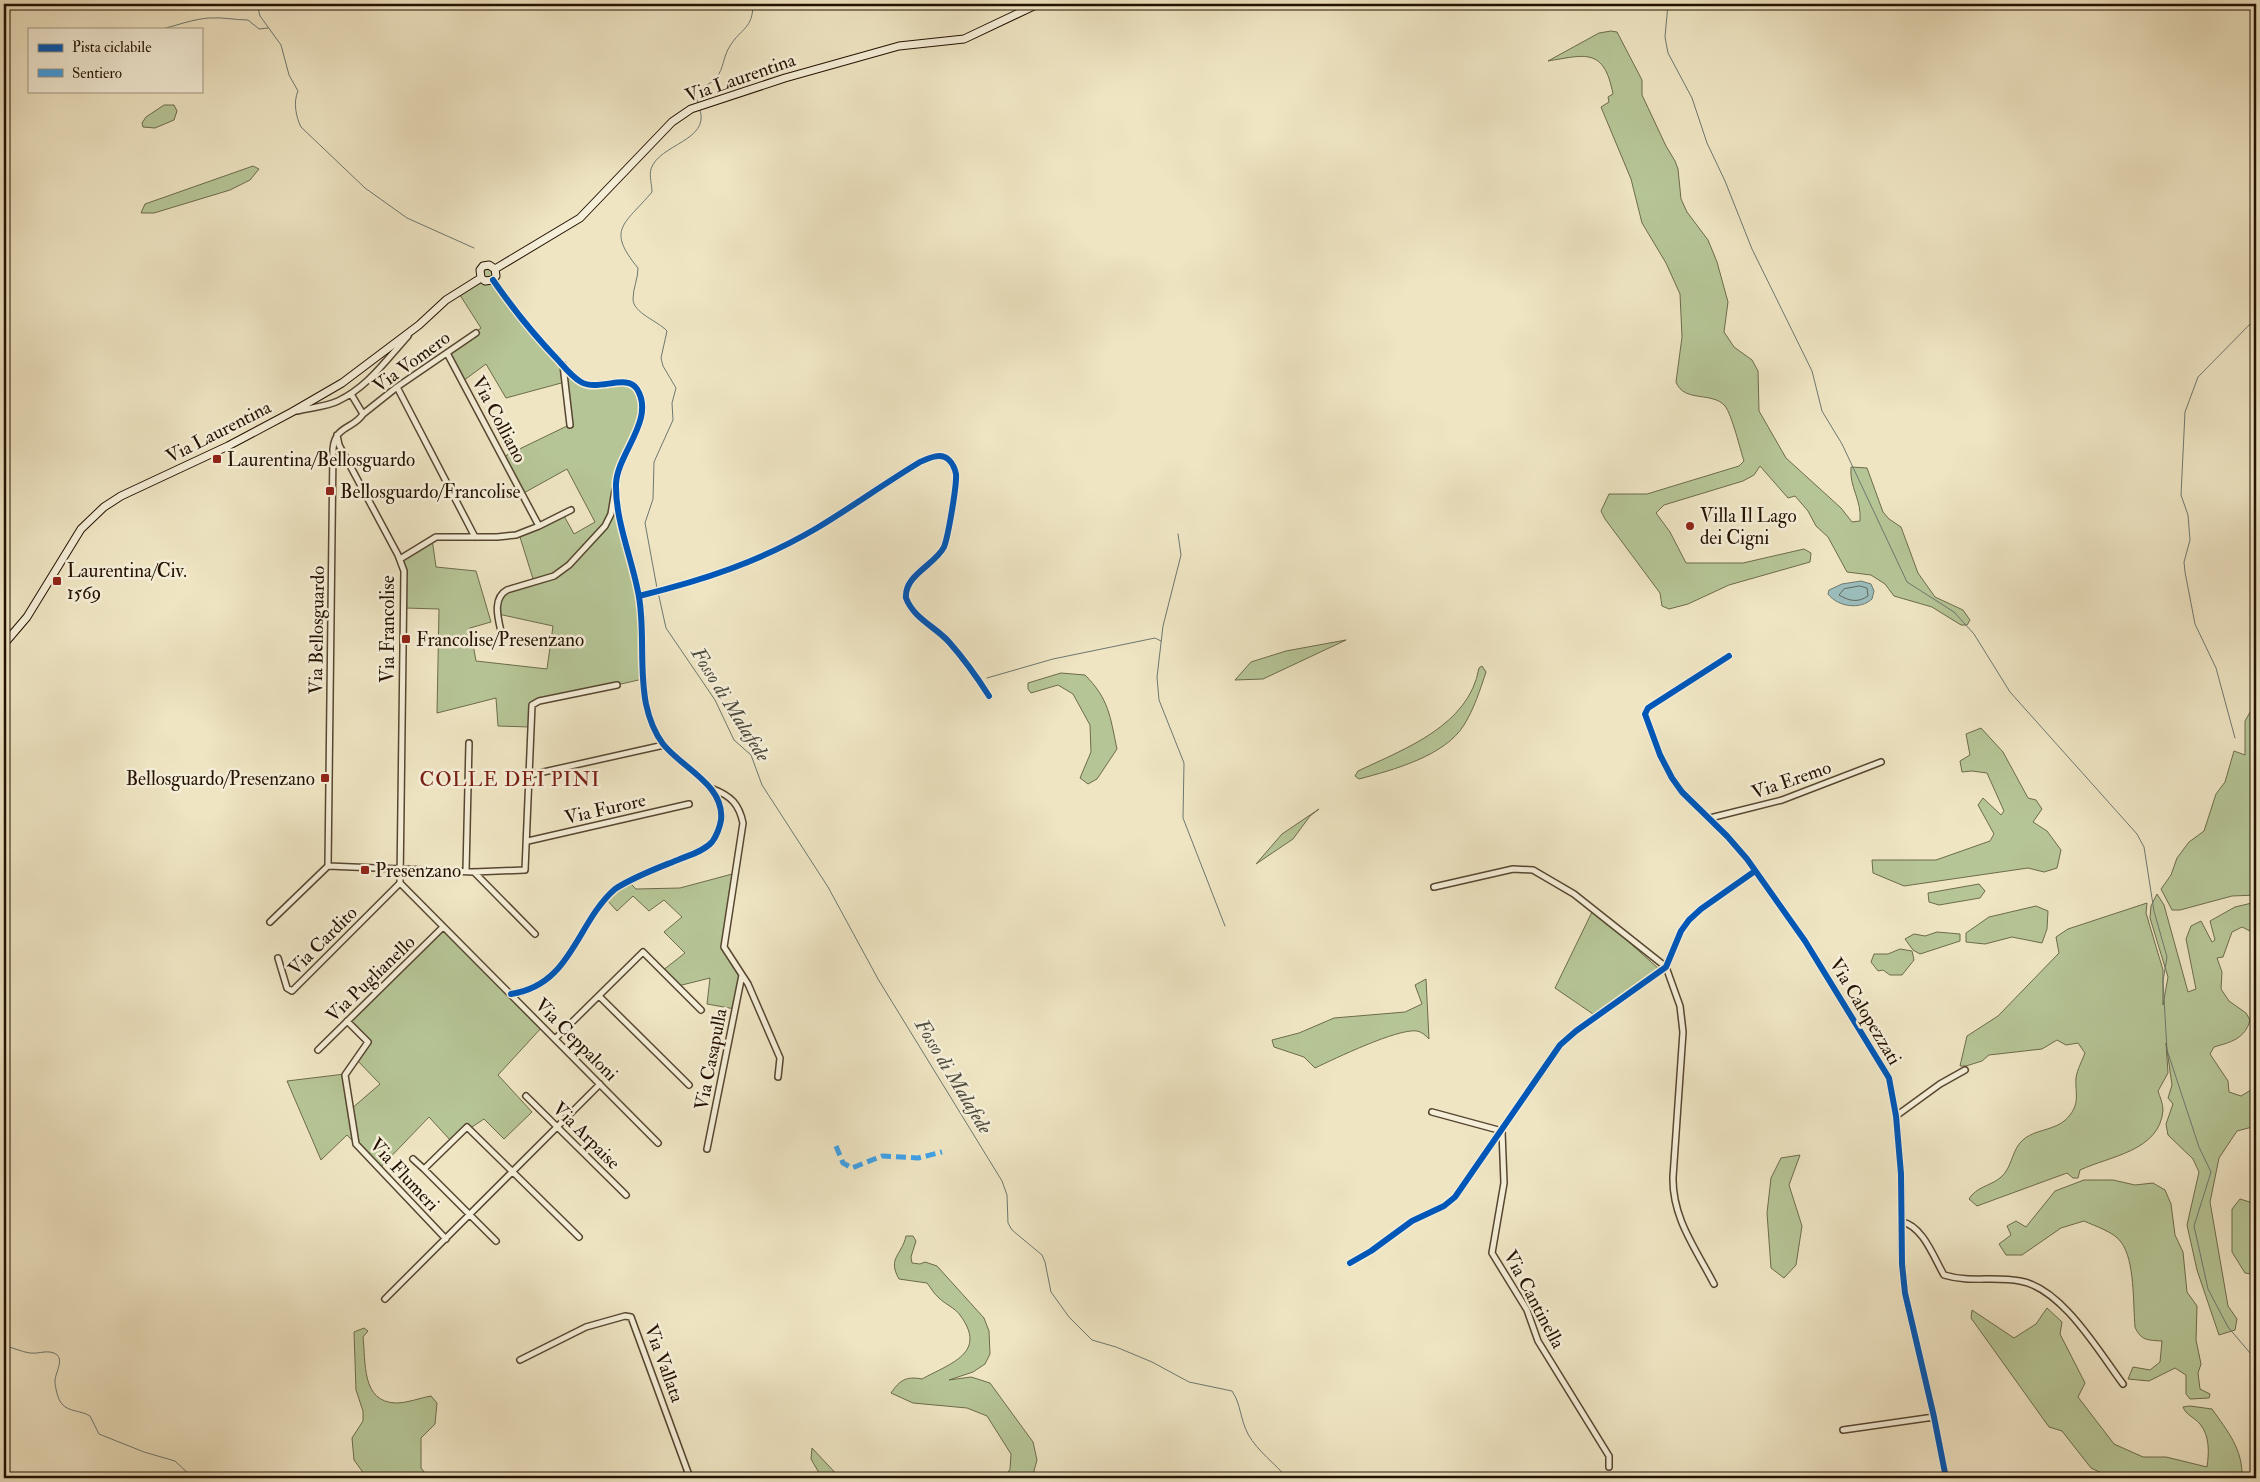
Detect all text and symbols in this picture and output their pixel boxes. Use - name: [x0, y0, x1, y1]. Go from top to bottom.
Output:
- legend: [28, 28, 202, 92]
- text: Pista ciclabile: [72, 38, 151, 57]
- street label: Via Laurentina: [682, 48, 799, 108]
- text: Sentiero: [72, 64, 122, 83]
- street label: Via Vomero: [368, 326, 455, 398]
- street label: Via Colliano: [466, 372, 532, 467]
- street label: Via Laurentina: [162, 395, 275, 469]
- place label: Laurentina/Bellosguardo: [227, 448, 415, 472]
- marker: Laurentina/Bellosguardo: [211, 453, 223, 465]
- place label: Bellosguardo/Francolise: [340, 480, 520, 504]
- marker: Bellosguardo/Francolise: [324, 485, 336, 497]
- place label: Villa Il Lago dei Cigni: [1700, 504, 1797, 550]
- marker: Villa Il Lago dei Cigni: [1684, 520, 1696, 532]
- place label: Laurentina/Civ. 1569: [67, 559, 187, 605]
- street label: Via Bellosguardo: [304, 566, 330, 694]
- marker: Laurentina/Civ. 1569: [51, 575, 63, 587]
- street label: Via Francolise: [376, 575, 400, 683]
- place label: Francolise/Presenzano: [416, 628, 584, 652]
- marker: Francolise/Presenzano: [400, 633, 412, 645]
- water label: Fosso di Malafede: [685, 642, 776, 766]
- street label: Via Eremo: [1748, 755, 1834, 805]
- place label: Bellosguardo/Presenzano: [126, 767, 315, 791]
- district label: COLLE DEI PINI: [420, 767, 600, 792]
- marker: Bellosguardo/Presenzano: [319, 772, 331, 784]
- street label: Via Furore: [562, 788, 648, 830]
- place label: Presenzano: [375, 859, 461, 883]
- marker: Presenzano: [359, 864, 371, 876]
- street label: Via Cardito: [283, 901, 362, 980]
- street label: Via Puglianello: [321, 930, 420, 1027]
- street label: Via Calopezzati: [1823, 954, 1907, 1070]
- street label: Via Ceppaloni: [529, 993, 623, 1087]
- street label: Via Casapulla: [689, 1006, 734, 1112]
- water label: Fosso di Malafede: [909, 1013, 998, 1139]
- street label: Via Arpaise: [547, 1097, 625, 1175]
- street label: Via Flumeri: [364, 1133, 444, 1216]
- street label: Via Cantinella: [1498, 1246, 1570, 1353]
- street label: Via Vallata: [639, 1321, 689, 1406]

